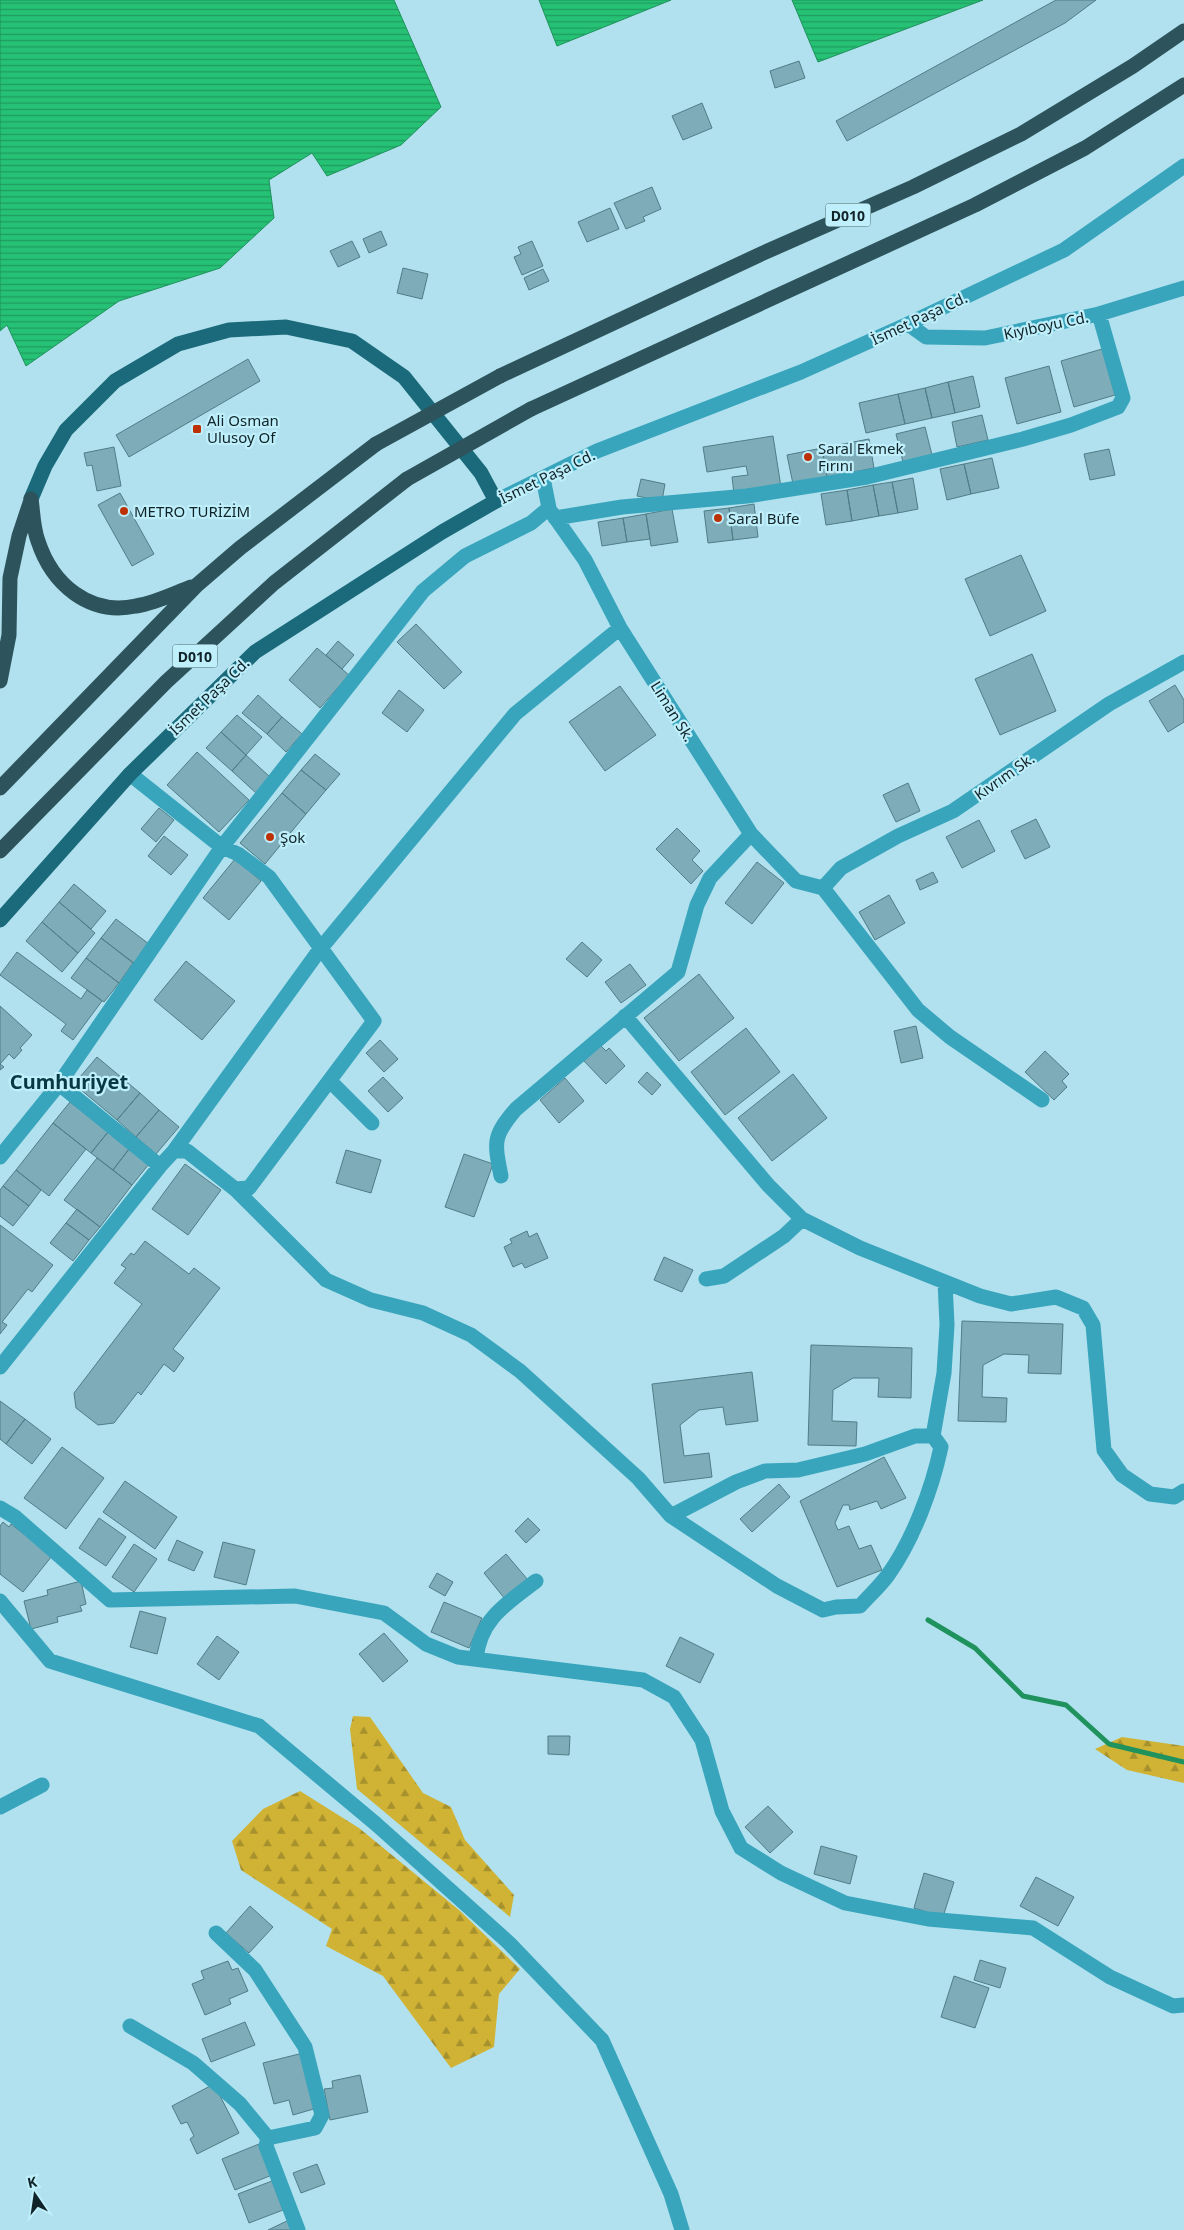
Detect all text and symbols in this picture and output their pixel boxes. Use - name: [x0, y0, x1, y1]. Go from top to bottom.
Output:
- road number: D010: [826, 204, 870, 226]
- street label: İsmet Paşa Cd.: [868, 287, 970, 349]
- street label: Kıyıboyu Cd.: [1002, 306, 1090, 344]
- place label: Ali Osman Ulusoy Of: [207, 410, 279, 447]
- marker: Ali Osman Ulusoy Of: [191, 423, 203, 435]
- place label: Saral Ekmek Fırını: [818, 438, 904, 475]
- street label: İsmet Paşa Cd.: [496, 444, 598, 508]
- marker: Saral Ekmek Fırını: [802, 451, 814, 463]
- place label: METRO TURİZİM: [134, 501, 250, 521]
- marker: METRO TURİZİM: [118, 505, 130, 517]
- place label: Saral Büfe: [728, 508, 799, 528]
- marker: Saral Büfe: [712, 512, 724, 524]
- road number: D010: [172, 644, 218, 668]
- street label: İsmet Paşa Cd.: [165, 653, 253, 739]
- street label: Liman Sk.: [647, 677, 699, 745]
- street label: Kıvrım Sk.: [970, 748, 1038, 804]
- place label: Şok: [280, 827, 305, 847]
- marker: Şok: [264, 831, 276, 843]
- district label: Cumhuriyet: [10, 1068, 128, 1095]
- north arrow: [10, 2170, 60, 2220]
- text: K: [25, 2171, 39, 2192]

